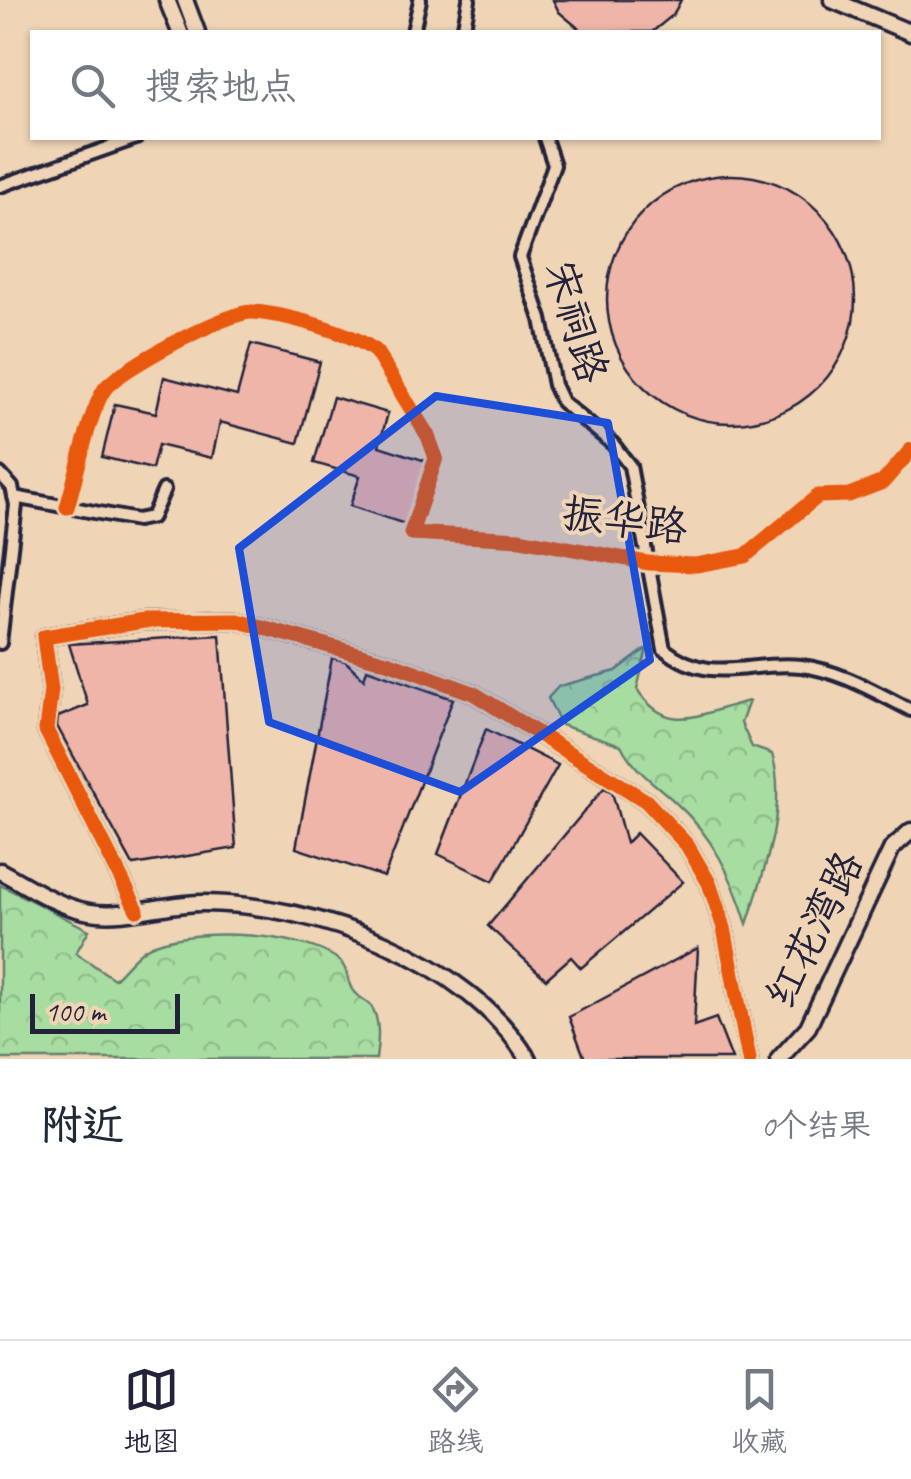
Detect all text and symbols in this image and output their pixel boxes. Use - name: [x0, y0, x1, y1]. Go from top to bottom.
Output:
- search box: [30, 30, 881, 140]
- icon: search: [65, 58, 120, 113]
- text: 搜索地点: [145, 63, 297, 110]
- street label: 宋祠路: [532, 253, 619, 389]
- street label: 振华路: [559, 487, 691, 554]
- street label: 红花湾路: [754, 843, 875, 1017]
- scale bar: [30, 989, 180, 1034]
- text: 100 m: [45, 994, 105, 1029]
- text: 附近: [40, 1099, 124, 1152]
- text: 0个结果: [761, 1105, 871, 1146]
- tab: 地图: [124, 1362, 180, 1459]
- tab: 路线: [427, 1362, 483, 1459]
- tab: 收藏: [731, 1362, 787, 1459]

